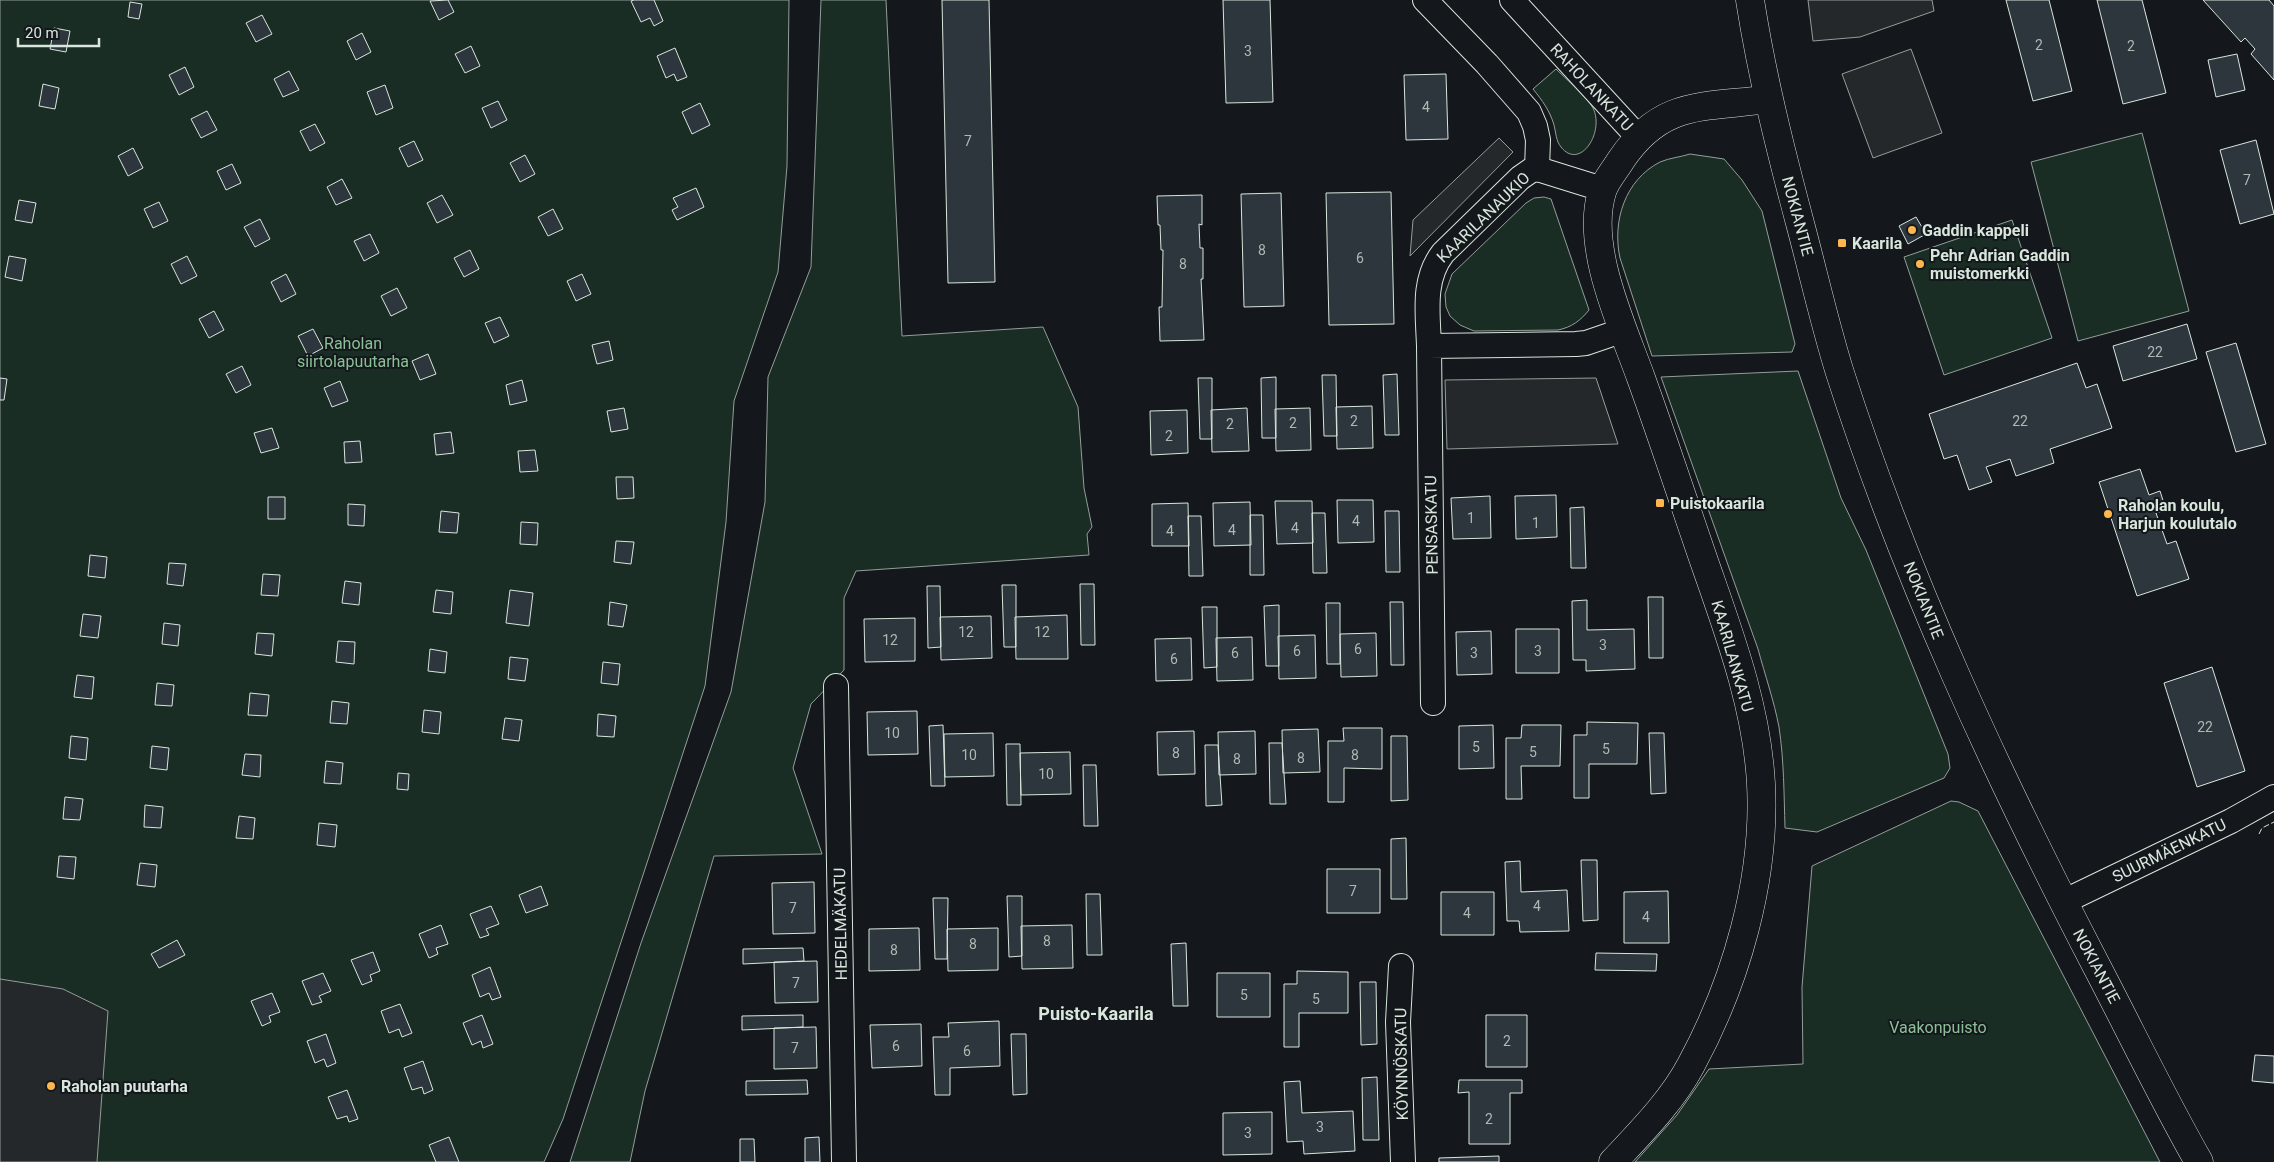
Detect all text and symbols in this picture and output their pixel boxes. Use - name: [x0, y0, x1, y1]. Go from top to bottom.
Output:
- scale bar: [18, 15, 99, 47]
- text: 20 m: [25, 24, 59, 42]
- house number: 2: [2035, 37, 2043, 53]
- house number: 2: [2127, 38, 2135, 54]
- street label: RAHOLANKATU: [1546, 40, 1637, 135]
- house number: 3: [1244, 43, 1252, 59]
- house number: 4: [1422, 99, 1430, 115]
- house number: 7: [964, 133, 972, 149]
- street label: KAARILANAUKIO: [1433, 168, 1534, 267]
- house number: 7: [2243, 172, 2251, 188]
- street label: NOKIANTIE: [1778, 174, 1817, 258]
- place label: Gaddin kappeli: [1922, 221, 2029, 240]
- marker: Gaddin kappeli: [1906, 224, 1918, 236]
- place label: Kaarila: [1852, 234, 1903, 253]
- marker: Kaarila: [1836, 237, 1848, 249]
- house number: 8: [1258, 242, 1266, 258]
- place label: Pehr Adrian Gaddin muistomerkki: [1930, 246, 2070, 283]
- house number: 6: [1356, 250, 1364, 266]
- house number: 8: [1179, 256, 1187, 272]
- marker: Pehr Adrian Gaddin muistomerkki: [1914, 258, 1926, 270]
- park label: Raholan siirtolapuutarha: [297, 334, 409, 371]
- house number: 22: [2147, 344, 2163, 360]
- house number: 2: [1350, 413, 1358, 429]
- house number: 22: [2012, 413, 2028, 429]
- house number: 2: [1289, 415, 1297, 431]
- house number: 2: [1226, 416, 1234, 432]
- house number: 2: [1165, 428, 1173, 444]
- street label: PENSASKATU: [1421, 475, 1442, 575]
- place label: Puistokaarila: [1670, 494, 1765, 513]
- place label: Raholan koulu, Harjun koulutalo: [2118, 496, 2237, 533]
- marker: Puistokaarila: [1654, 497, 1666, 509]
- marker: Raholan koulu, Harjun koulutalo: [2102, 508, 2114, 520]
- house number: 1: [1467, 510, 1475, 526]
- house number: 4: [1352, 513, 1360, 529]
- house number: 1: [1532, 515, 1540, 531]
- house number: 4: [1291, 520, 1299, 536]
- house number: 4: [1228, 522, 1236, 538]
- house number: 4: [1166, 523, 1174, 539]
- street label: NOKIANTIE: [1899, 559, 1948, 642]
- street label: KAARILANKATU: [1708, 598, 1758, 714]
- house number: 12: [958, 624, 974, 640]
- house number: 12: [1034, 624, 1050, 640]
- house number: 12: [882, 632, 898, 648]
- house number: 3: [1599, 637, 1607, 653]
- house number: 6: [1354, 641, 1362, 657]
- house number: 6: [1293, 643, 1301, 659]
- house number: 3: [1534, 643, 1542, 659]
- house number: 6: [1231, 645, 1239, 661]
- house number: 3: [1470, 645, 1478, 661]
- house number: 6: [1170, 651, 1178, 667]
- house number: 22: [2197, 719, 2213, 735]
- house number: 10: [884, 725, 900, 741]
- house number: 5: [1472, 739, 1480, 755]
- house number: 5: [1602, 741, 1610, 757]
- house number: 5: [1529, 744, 1537, 760]
- house number: 8: [1172, 745, 1180, 761]
- house number: 10: [961, 747, 977, 763]
- house number: 8: [1351, 747, 1359, 763]
- house number: 8: [1297, 750, 1305, 766]
- house number: 8: [1233, 751, 1241, 767]
- house number: 10: [1038, 766, 1054, 782]
- street label: SUURMÄENKATU: [2109, 815, 2229, 886]
- street label: HEDELMÄKATU: [830, 868, 851, 980]
- house number: 7: [1349, 883, 1357, 899]
- house number: 4: [1533, 898, 1541, 914]
- house number: 7: [789, 900, 797, 916]
- house number: 4: [1463, 905, 1471, 921]
- house number: 4: [1642, 909, 1650, 925]
- street label: NOKIANTIE: [2069, 926, 2124, 1007]
- house number: 8: [1043, 933, 1051, 949]
- house number: 8: [969, 936, 977, 952]
- house number: 8: [890, 942, 898, 958]
- house number: 7: [792, 975, 800, 991]
- house number: 5: [1240, 987, 1248, 1003]
- house number: 5: [1312, 991, 1320, 1007]
- district label: Puisto-Kaarila: [1038, 1003, 1154, 1024]
- street label: KÖYNNÖSKATU: [1391, 1007, 1412, 1121]
- park label: Vaakonpuisto: [1889, 1018, 1987, 1037]
- house number: 2: [1503, 1033, 1511, 1049]
- house number: 6: [892, 1038, 900, 1054]
- house number: 7: [791, 1040, 799, 1056]
- house number: 6: [963, 1043, 971, 1059]
- place label: Raholan puutarha: [61, 1077, 188, 1096]
- marker: Raholan puutarha: [45, 1080, 57, 1092]
- house number: 2: [1485, 1111, 1493, 1127]
- house number: 3: [1316, 1119, 1324, 1135]
- house number: 3: [1244, 1125, 1252, 1141]

